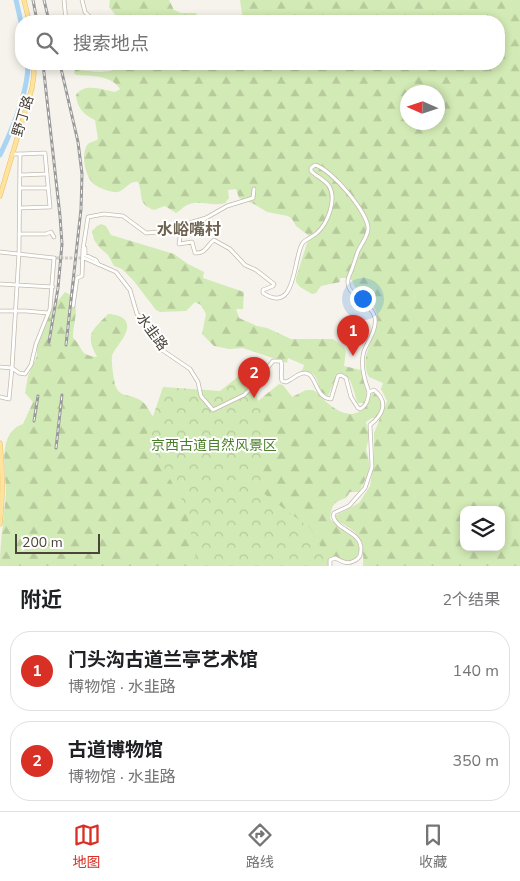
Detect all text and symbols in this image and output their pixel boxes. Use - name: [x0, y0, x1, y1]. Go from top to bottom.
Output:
- search box: [15, 15, 505, 70]
- icon: search: [33, 29, 61, 57]
- text: 搜索地点: [73, 31, 149, 57]
- north arrow: [400, 85, 445, 130]
- street label: 野丁路: [8, 93, 38, 139]
- district label: 水峪嘴村: [157, 219, 221, 241]
- your location: [350, 286, 376, 312]
- street label: 水韭路: [132, 309, 172, 355]
- pin: 1: [337, 315, 369, 356]
- pin: 2: [238, 357, 270, 398]
- park label: 京西古道自然风景区: [151, 436, 277, 455]
- map controls: [460, 506, 505, 551]
- button: layers: [460, 506, 505, 551]
- scale bar: [15, 531, 100, 554]
- text: 200 m: [22, 533, 63, 552]
- text: 附近: [20, 586, 62, 614]
- text: 2个结果: [442, 589, 500, 611]
- text: 门头沟古道兰亭艺术馆: [68, 647, 258, 673]
- text: 1: [32, 660, 42, 682]
- text: 140 m: [452, 660, 499, 682]
- text: 博物馆 · 水韭路: [68, 676, 176, 698]
- text: 古道博物馆: [68, 737, 163, 763]
- text: 2: [32, 750, 42, 772]
- text: 350 m: [452, 750, 499, 772]
- text: 博物馆 · 水韭路: [68, 766, 176, 788]
- tab: 地图: [73, 821, 101, 872]
- tab: 路线: [246, 821, 274, 872]
- tab: 收藏: [419, 821, 447, 872]

